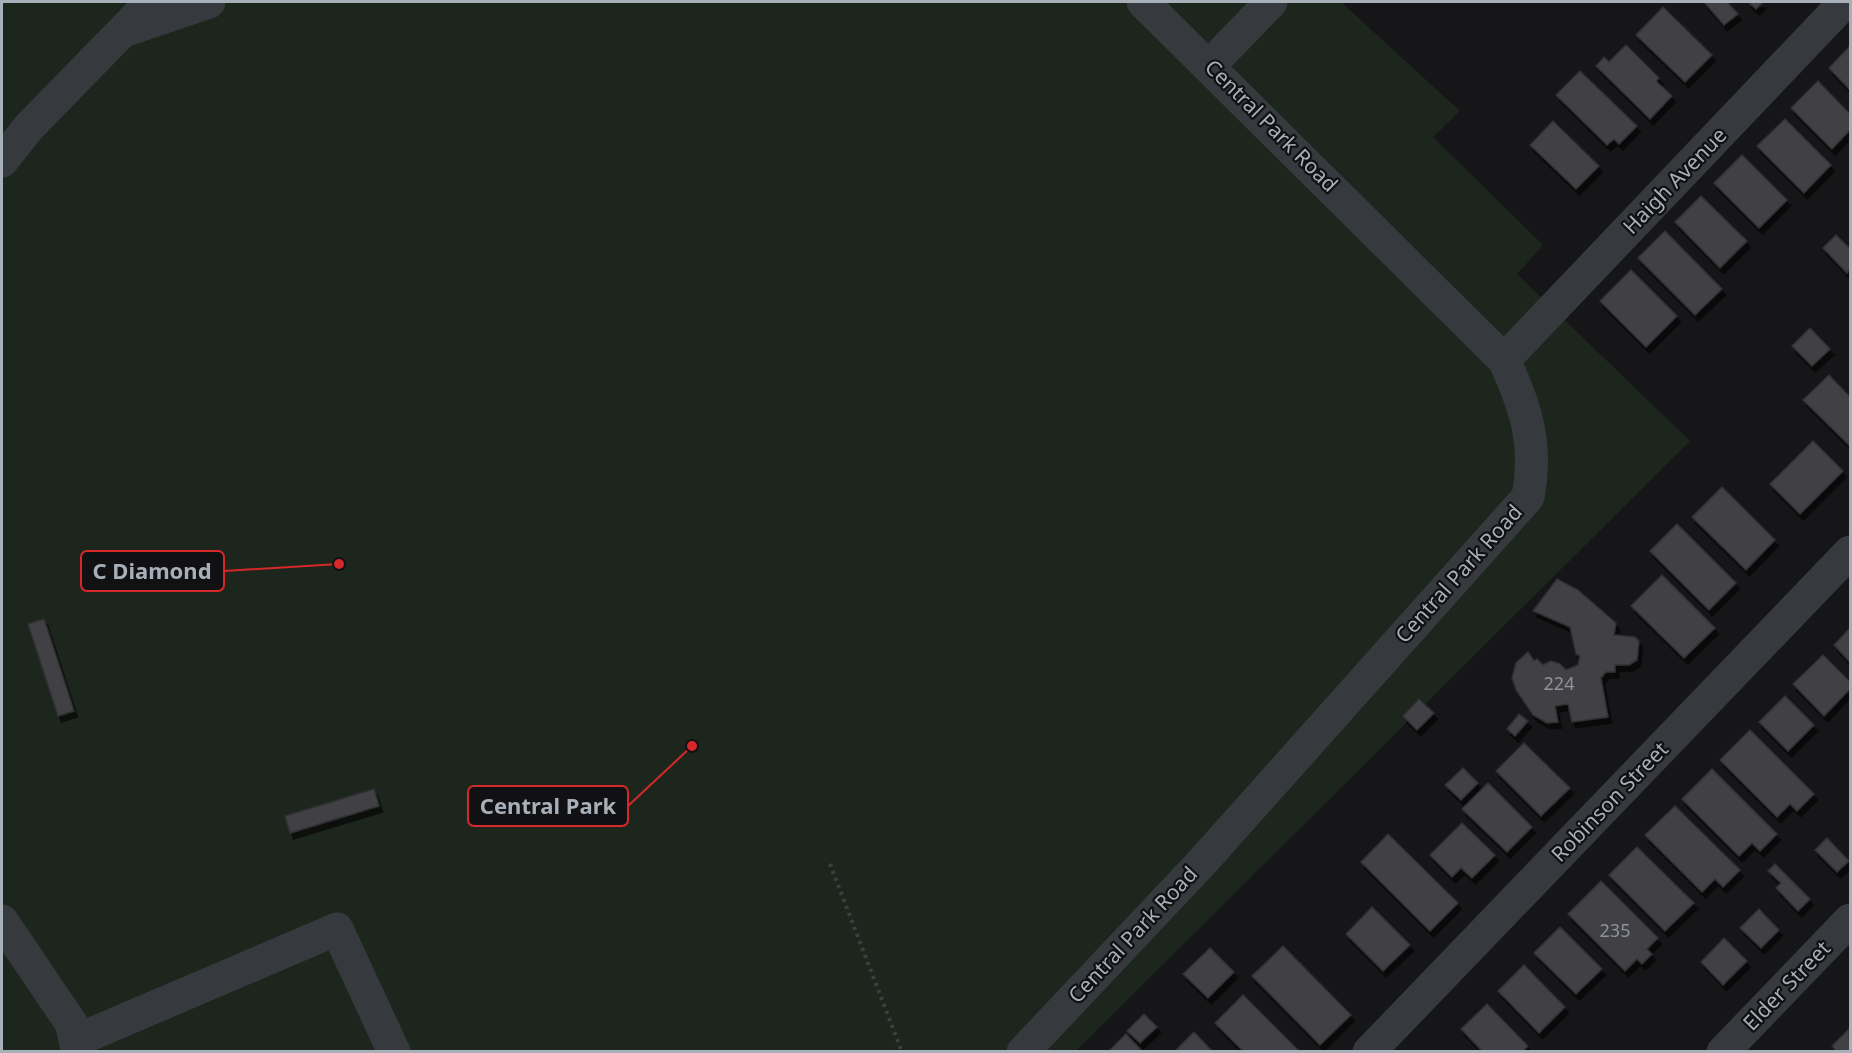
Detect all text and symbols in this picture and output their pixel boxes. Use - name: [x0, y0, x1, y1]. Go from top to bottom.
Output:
- street label: Central Park Road: [1199, 53, 1344, 198]
- street label: Haigh Avenue: [1616, 121, 1732, 240]
- street label: Central Park Road: [1389, 498, 1528, 648]
- callout: C Diamond: [81, 551, 224, 591]
- text: C Diamond: [92, 555, 212, 585]
- house number: 224: [1544, 671, 1574, 695]
- street label: Robinson Street: [1545, 735, 1674, 867]
- callout: Central Park: [468, 786, 628, 826]
- text: Central Park: [480, 790, 616, 820]
- street label: Central Park Road: [1062, 860, 1203, 1009]
- house number: 235: [1600, 918, 1630, 942]
- street label: Elder Street: [1736, 934, 1836, 1036]

